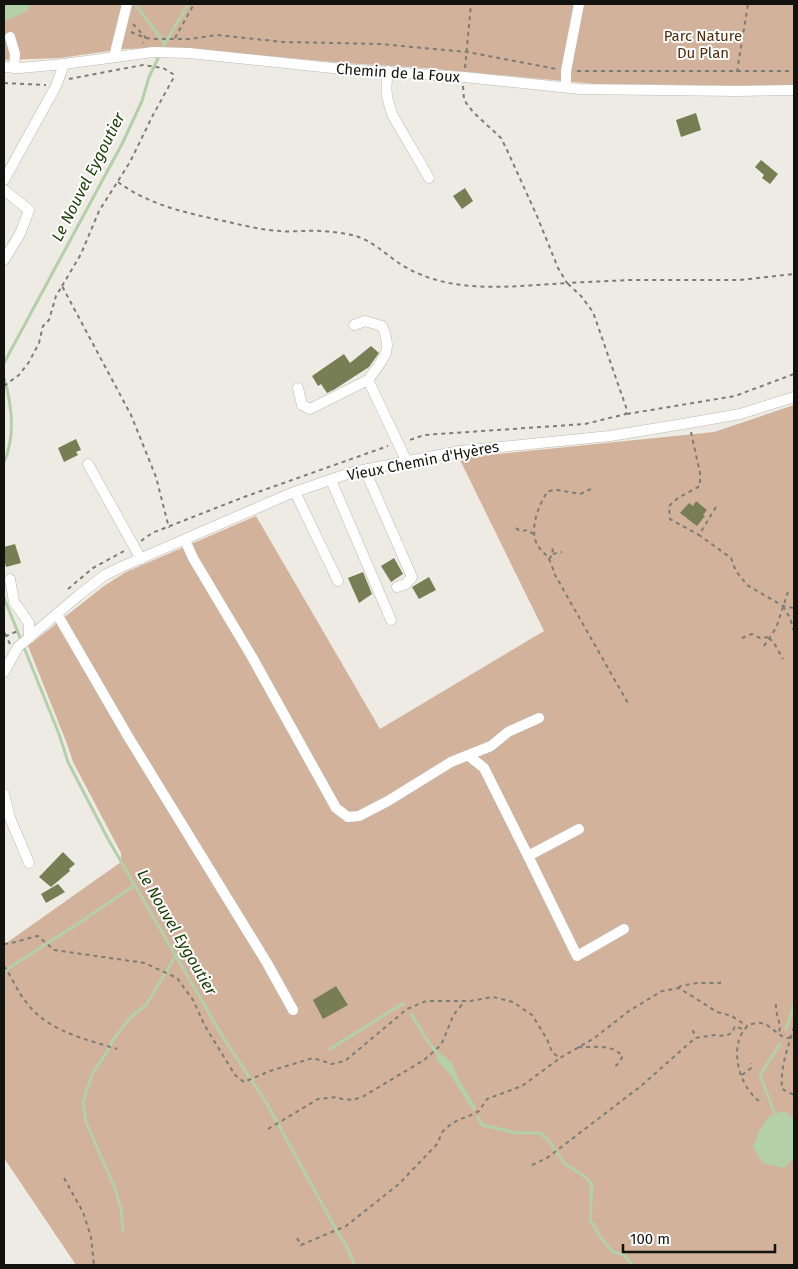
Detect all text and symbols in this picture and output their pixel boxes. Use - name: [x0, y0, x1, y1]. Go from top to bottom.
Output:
- park label: Parc Nature Du Plan: [664, 27, 742, 62]
- street label: Chemin de la Foux: [335, 60, 461, 86]
- water label: Le Nouvel Eygoutier: [47, 109, 129, 245]
- street label: Vieux Chemin d'Hyères: [346, 437, 500, 485]
- water label: Le Nouvel Eygoutier: [133, 866, 221, 999]
- scale bar: [623, 1222, 776, 1254]
- text: 100 m: [630, 1230, 670, 1248]

